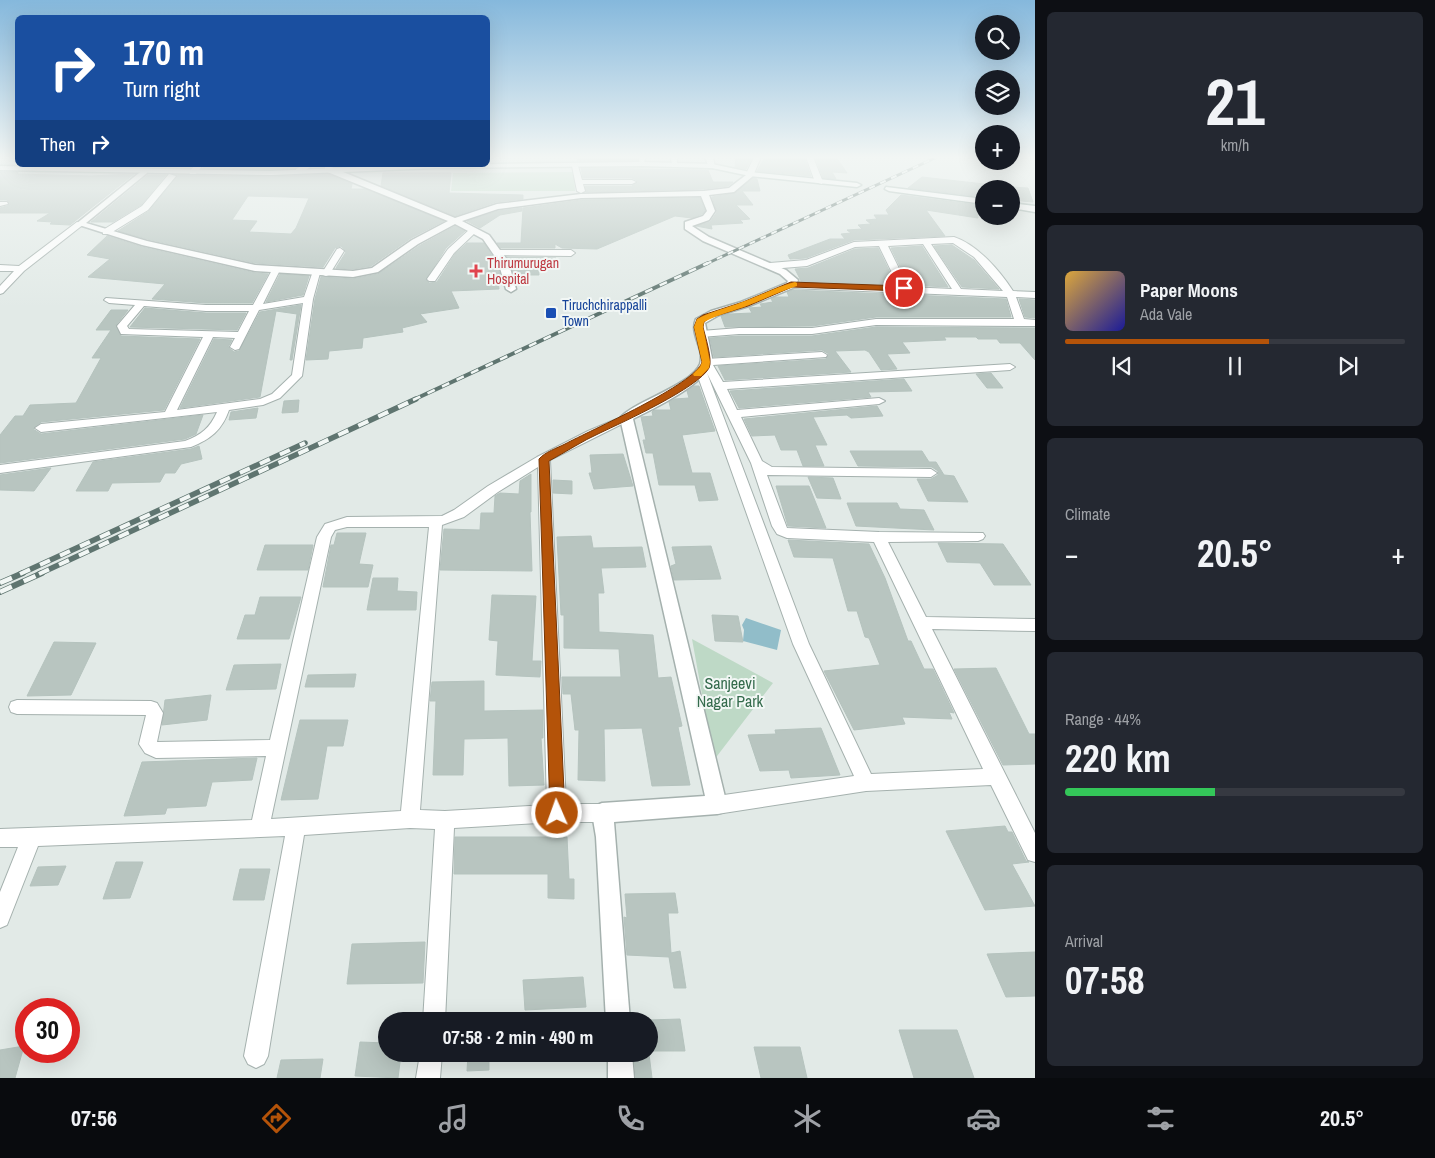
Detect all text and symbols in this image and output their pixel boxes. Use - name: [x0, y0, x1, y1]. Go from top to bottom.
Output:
- map controls: [975, 15, 1020, 225]
- button: search: [975, 15, 1020, 60]
- text: 170 m: [123, 29, 204, 76]
- icon: right: [40, 35, 105, 100]
- text: 21: [1205, 58, 1265, 145]
- button: layers: [975, 70, 1020, 115]
- text: Turn right: [123, 74, 200, 104]
- button: +: [975, 125, 1020, 170]
- icon: right: [86, 130, 114, 158]
- text: Then: [40, 131, 76, 157]
- text: km/h: [1221, 134, 1249, 156]
- button: −: [975, 180, 1020, 225]
- place label: Thirumurugan Hospital: [487, 254, 559, 288]
- marker: Thirumurugan Hospital: [469, 264, 483, 278]
- pin: [883, 267, 925, 309]
- icon: arrive: [890, 274, 918, 302]
- text: Paper Moons: [1140, 277, 1238, 303]
- place label: Tiruchchirappalli Town: [562, 296, 647, 330]
- text: Ada Vale: [1140, 303, 1192, 325]
- marker: Tiruchchirappalli Town: [544, 306, 558, 320]
- icon: previous: [1108, 352, 1136, 380]
- icon: pause: [1221, 352, 1249, 380]
- icon: next: [1334, 352, 1362, 380]
- text: Climate: [1065, 503, 1110, 525]
- text: 20.5°: [1197, 528, 1273, 579]
- text: −: [1065, 535, 1078, 573]
- text: +: [1392, 535, 1405, 573]
- park label: Sanjeevi Nagar Park: [697, 672, 764, 712]
- text: Range · 44%: [1065, 708, 1141, 730]
- text: 220 km: [1065, 733, 1171, 784]
- position arrow: [530, 786, 582, 838]
- text: Arrival: [1065, 930, 1103, 952]
- text: 07:58: [1065, 955, 1145, 1006]
- speed limit sign: 30: [15, 998, 80, 1063]
- text: 07:58 · 2 min · 490 m: [443, 1024, 593, 1050]
- icon: directions: [259, 1101, 294, 1136]
- icon: music: [436, 1101, 471, 1136]
- icon: phone: [613, 1101, 648, 1136]
- icon: climate: [790, 1101, 825, 1136]
- icon: car: [966, 1101, 1001, 1136]
- icon: filters: [1143, 1101, 1178, 1136]
- text: 07:56: [71, 1103, 117, 1133]
- text: 20.5°: [1320, 1103, 1364, 1133]

